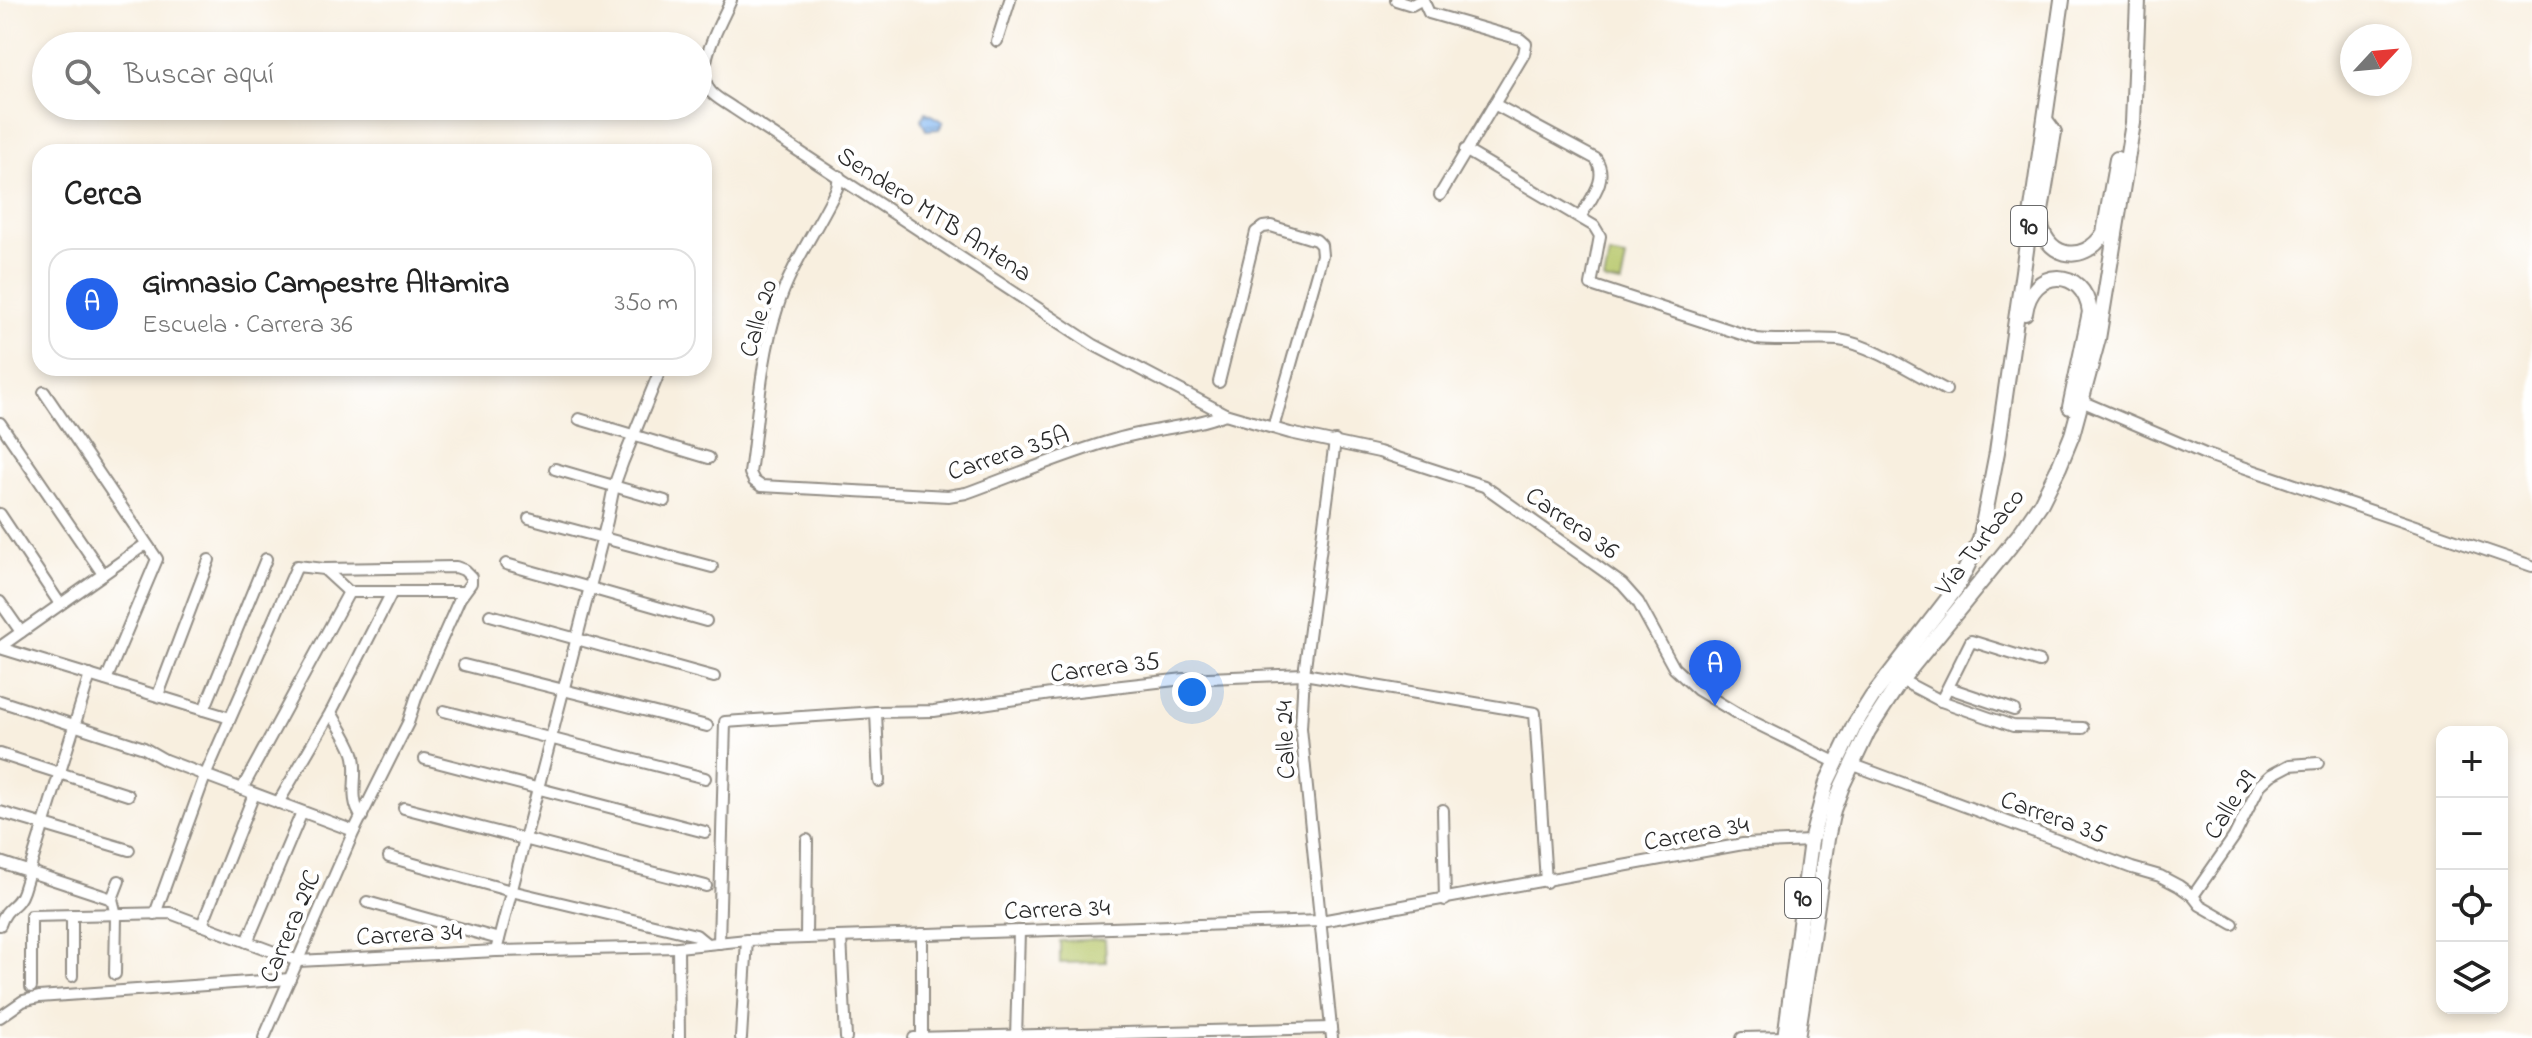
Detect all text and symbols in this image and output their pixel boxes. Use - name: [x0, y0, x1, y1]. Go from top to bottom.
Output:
- north arrow: [2340, 24, 2412, 96]
- search box: [32, 32, 712, 120]
- icon: search: [60, 54, 104, 98]
- text: Buscar aquí: [124, 54, 274, 98]
- street label: Sendero MTB Antena: [828, 138, 1039, 293]
- text: Cerca: [64, 171, 142, 221]
- road number: 90: [2011, 206, 2047, 246]
- text: Gimnasio Campestre Altamira: [142, 263, 510, 307]
- street label: Calle 20: [731, 275, 789, 362]
- text: A: [84, 285, 100, 323]
- text: 350 m: [614, 285, 678, 323]
- text: Escuela · Carrera 36: [142, 307, 353, 345]
- street label: Carrera 35A: [943, 417, 1075, 492]
- street label: Carrera 36: [1517, 478, 1626, 571]
- street label: Vía Turbaco: [1926, 481, 2036, 606]
- pin: A: [1689, 640, 1741, 706]
- street label: Carrera 35: [1048, 643, 1163, 695]
- your location: [1172, 672, 1212, 712]
- street label: Calle 24: [1267, 700, 1307, 780]
- map controls: [2436, 726, 2508, 1014]
- button: +: [2436, 726, 2508, 798]
- street label: Calle 29: [2195, 763, 2268, 848]
- street label: Carrera 35: [1995, 782, 2111, 856]
- button: −: [2436, 798, 2508, 870]
- street label: Carrera 34: [1641, 807, 1752, 863]
- street label: Carrera 29C: [251, 865, 333, 990]
- button: locate: [2436, 870, 2508, 942]
- road number: 90: [1785, 878, 1821, 918]
- street label: Carrera 34: [1003, 890, 1111, 932]
- street label: Carrera 34: [355, 914, 463, 958]
- button: layers: [2436, 942, 2508, 1014]

